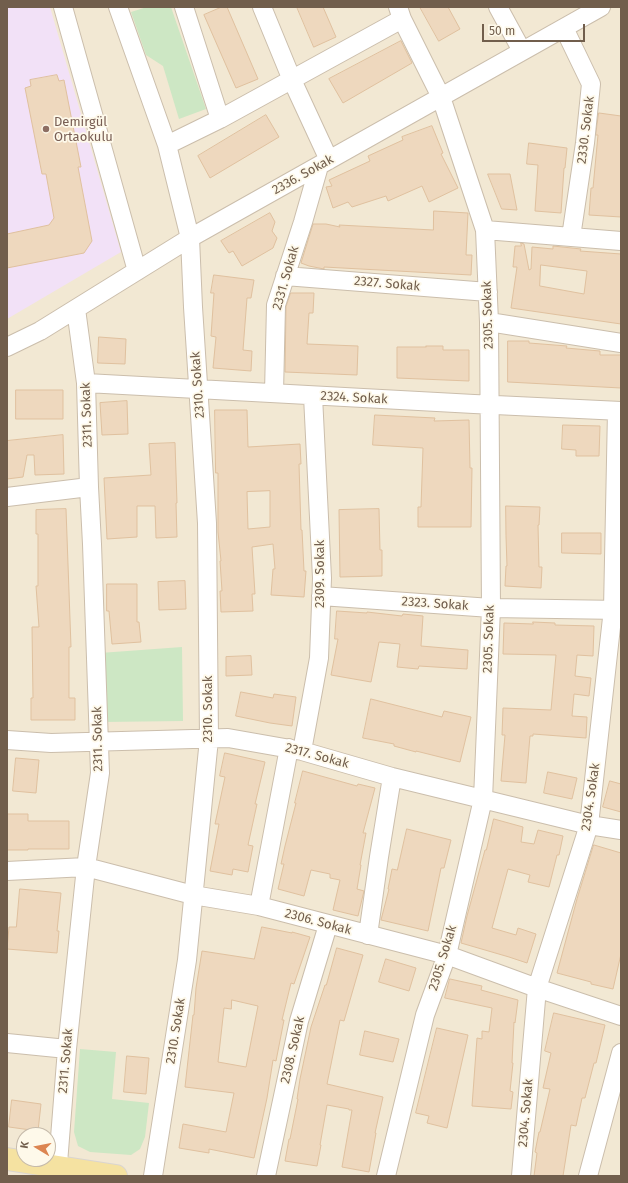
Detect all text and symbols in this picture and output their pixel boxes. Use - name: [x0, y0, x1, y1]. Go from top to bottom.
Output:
- scale bar: [484, 16, 587, 42]
- text: 50 m: [489, 24, 515, 38]
- street label: 2330. Sokak: [574, 95, 598, 165]
- place label: Demirgül Ortaokulu: [54, 114, 113, 145]
- marker: Demirgül Ortaokulu: [41, 124, 51, 134]
- street label: 2336. Sokak: [270, 152, 336, 198]
- street label: 2331. Sokak: [269, 244, 303, 312]
- street label: 2327. Sokak: [353, 273, 421, 295]
- street label: 2305. Sokak: [479, 281, 497, 349]
- street label: 2310. Sokak: [188, 351, 208, 419]
- street label: 2311. Sokak: [78, 382, 96, 448]
- street label: 2324. Sokak: [320, 388, 388, 408]
- street label: 2309. Sokak: [312, 540, 328, 608]
- street label: 2323. Sokak: [401, 594, 469, 614]
- street label: 2305. Sokak: [480, 605, 498, 673]
- street label: 2310. Sokak: [200, 676, 216, 742]
- street label: 2311. Sokak: [90, 706, 106, 772]
- street label: 2317. Sokak: [283, 740, 351, 772]
- street label: 2304. Sokak: [579, 762, 603, 832]
- street label: 2306. Sokak: [283, 906, 353, 938]
- street label: 2305. Sokak: [426, 923, 460, 993]
- street label: 2310. Sokak: [163, 997, 189, 1065]
- street label: 2308. Sokak: [278, 1015, 308, 1085]
- street label: 2311. Sokak: [55, 1028, 77, 1094]
- street label: 2304. Sokak: [515, 1078, 537, 1148]
- north arrow: [16, 1127, 56, 1167]
- text: K: [18, 1140, 32, 1150]

